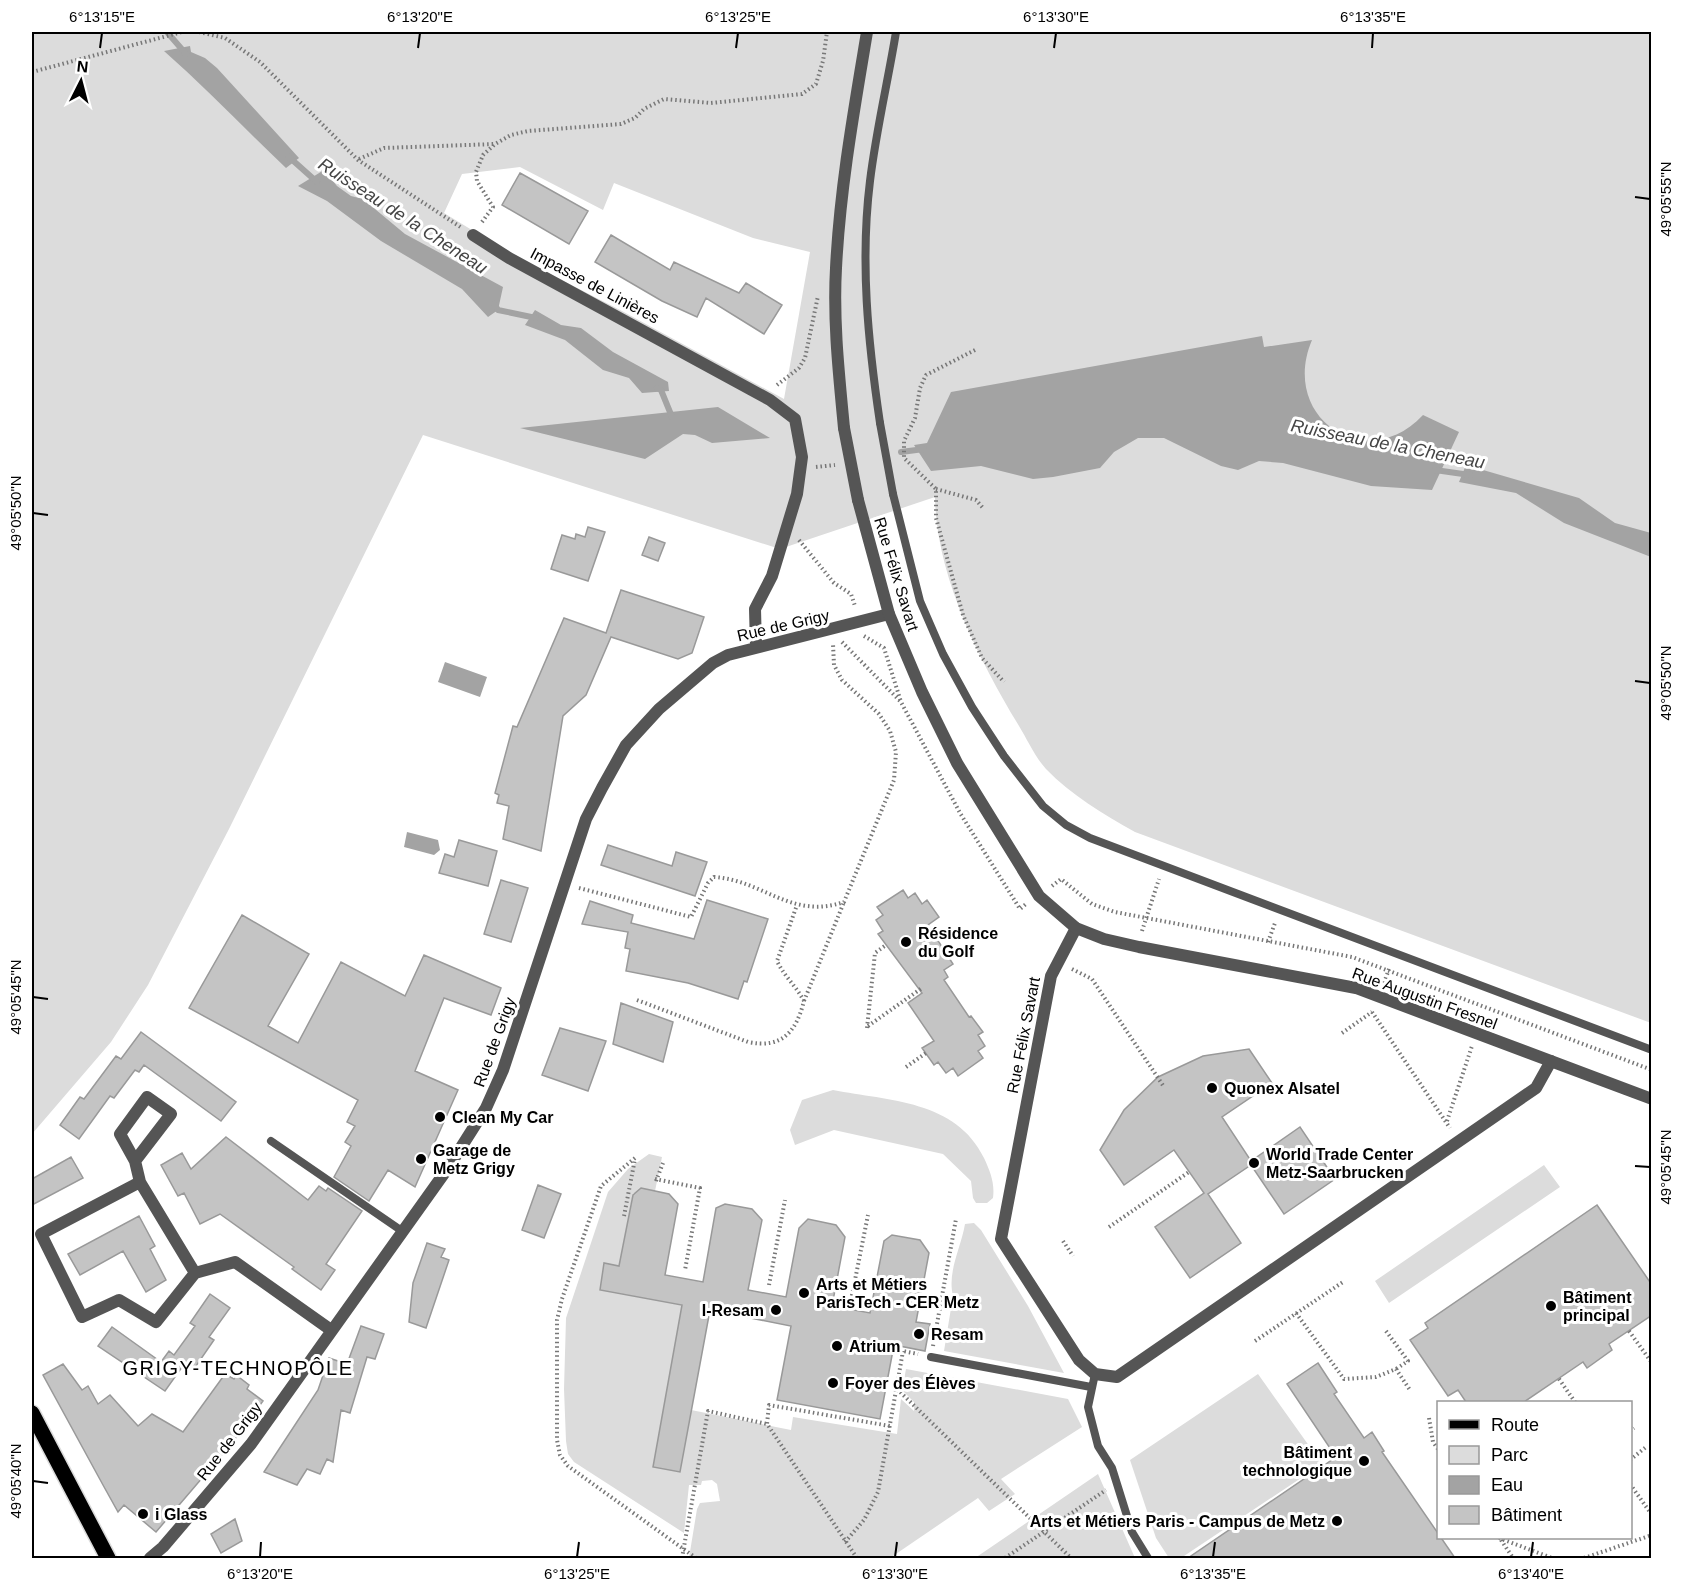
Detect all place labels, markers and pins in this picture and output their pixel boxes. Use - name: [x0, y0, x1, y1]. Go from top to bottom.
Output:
- place label: Résidence du Golf: [918, 925, 998, 960]
- marker: Résidence du Golf: [899, 935, 913, 949]
- place label: Quonex Alsatel: [1224, 1080, 1340, 1097]
- marker: Quonex Alsatel: [1205, 1081, 1219, 1095]
- place label: Clean My Car: [452, 1109, 553, 1126]
- marker: Clean My Car: [433, 1110, 447, 1124]
- place label: Garage de Metz Grigy: [433, 1142, 515, 1177]
- place label: World Trade Center Metz-Saarbrucken: [1266, 1146, 1413, 1181]
- marker: Garage de Metz Grigy: [414, 1152, 428, 1166]
- marker: World Trade Center Metz-Saarbrucken: [1247, 1156, 1261, 1170]
- place label: Arts et Métiers ParisTech - CER Metz: [816, 1276, 979, 1311]
- marker: Arts et Métiers ParisTech - CER Metz: [797, 1286, 811, 1300]
- place label: Bâtiment principal: [1563, 1289, 1632, 1324]
- marker: Bâtiment principal: [1544, 1299, 1558, 1313]
- place label: I-Resam: [702, 1302, 764, 1319]
- marker: I-Resam: [769, 1303, 783, 1317]
- place label: Resam: [931, 1326, 983, 1343]
- marker: Resam: [912, 1327, 926, 1341]
- place label: Atrium: [849, 1338, 901, 1355]
- marker: Atrium: [830, 1339, 844, 1353]
- place label: Foyer des Élèves: [845, 1374, 976, 1392]
- marker: Foyer des Élèves: [826, 1376, 840, 1390]
- place label: Bâtiment technologique: [1243, 1444, 1353, 1479]
- marker: Bâtiment technologique: [1357, 1454, 1371, 1468]
- place label: i Glass: [155, 1506, 208, 1523]
- marker: i Glass: [136, 1507, 150, 1521]
- place label: Arts et Métiers Paris - Campus de Metz: [1030, 1513, 1325, 1530]
- marker: Arts et Métiers Paris - Campus de Metz: [1330, 1514, 1344, 1528]

